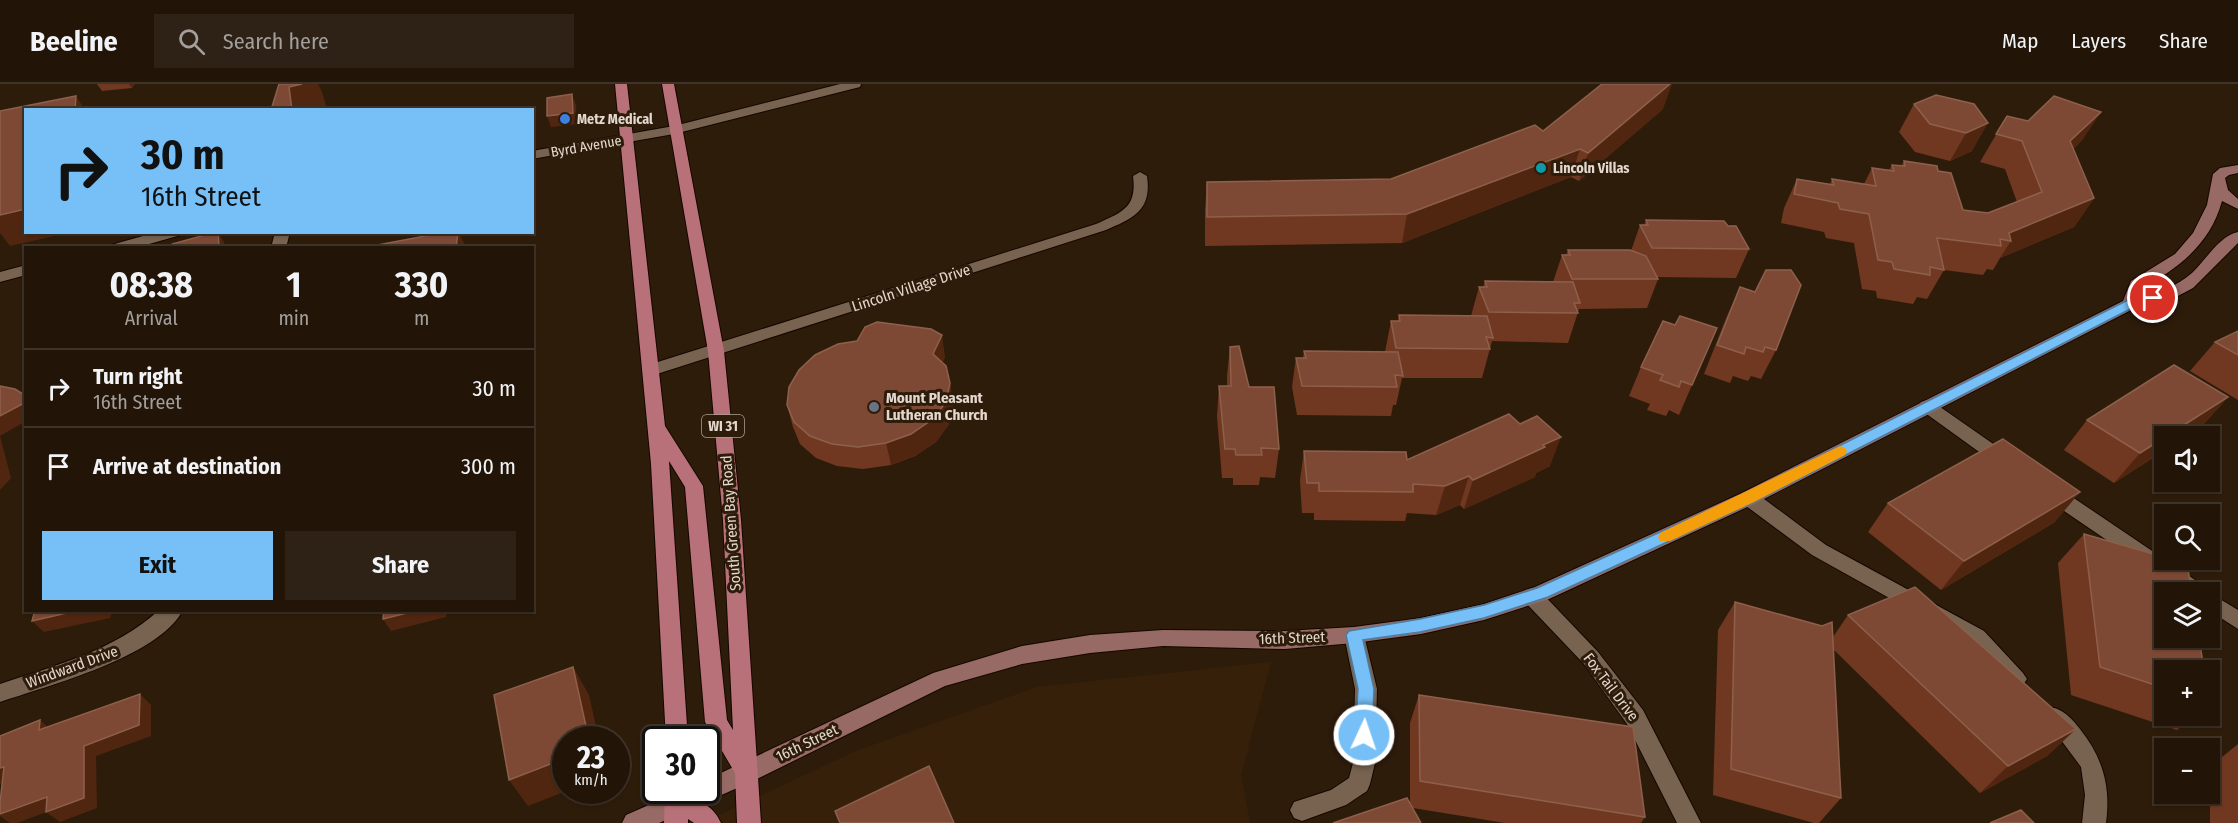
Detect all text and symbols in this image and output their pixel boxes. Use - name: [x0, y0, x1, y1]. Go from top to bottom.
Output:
- search box: [154, 14, 574, 68]
- text: Beeline: [30, 25, 118, 58]
- icon: search: [175, 25, 208, 58]
- text: Search here: [223, 28, 329, 55]
- text: Map: [2002, 28, 2038, 54]
- text: Layers: [2071, 28, 2126, 54]
- text: Share: [2159, 28, 2208, 54]
- place label: Metz Medical: [577, 111, 653, 128]
- marker: Metz Medical: [558, 112, 572, 126]
- text: 30 m: [141, 130, 225, 180]
- icon: right: [42, 132, 120, 210]
- street label: Byrd Avenue: [550, 132, 623, 161]
- place label: Lincoln Villas: [1553, 160, 1629, 177]
- marker: Lincoln Villas: [1534, 161, 1548, 175]
- text: 16th Street: [141, 181, 261, 213]
- street label: Lincoln Village Drive: [849, 260, 973, 316]
- text: 08:38: [109, 263, 193, 307]
- text: 1: [286, 263, 302, 307]
- text: 330: [395, 263, 449, 307]
- pin: [2127, 272, 2178, 323]
- icon: arrive: [2136, 281, 2169, 314]
- text: Arrival: [125, 306, 178, 330]
- text: min: [278, 306, 309, 330]
- text: m: [414, 306, 429, 330]
- text: Turn right: [93, 363, 182, 390]
- icon: right: [42, 372, 75, 405]
- text: 30 m: [473, 375, 516, 402]
- place label: Mount Pleasant Lutheran Church: [886, 389, 988, 424]
- text: 16th Street: [93, 390, 182, 414]
- marker: Mount Pleasant Lutheran Church: [867, 400, 881, 414]
- road number: WI 31: [702, 415, 744, 437]
- map controls: [2154, 426, 2220, 804]
- button: sound: [2154, 426, 2220, 492]
- icon: arrive: [42, 450, 75, 483]
- text: Arrive at destination: [93, 453, 281, 480]
- text: 300 m: [461, 453, 516, 480]
- street label: South Green Bay Road: [717, 455, 745, 591]
- button: search: [2154, 504, 2220, 570]
- button: Exit: [42, 531, 273, 600]
- button: Share: [285, 531, 516, 600]
- button: layers: [2154, 582, 2220, 648]
- street label: 16th Street: [1258, 628, 1326, 648]
- street label: Windward Drive: [24, 642, 120, 692]
- street label: Fox Tail Drive: [1580, 649, 1642, 725]
- button: +: [2154, 660, 2220, 726]
- position arrow: [1332, 703, 1396, 767]
- street label: 16th Street: [773, 720, 841, 766]
- speed limit sign: 30: [642, 726, 720, 804]
- button: −: [2154, 738, 2220, 804]
- text: 23: [577, 740, 605, 776]
- text: km/h: [574, 771, 608, 789]

